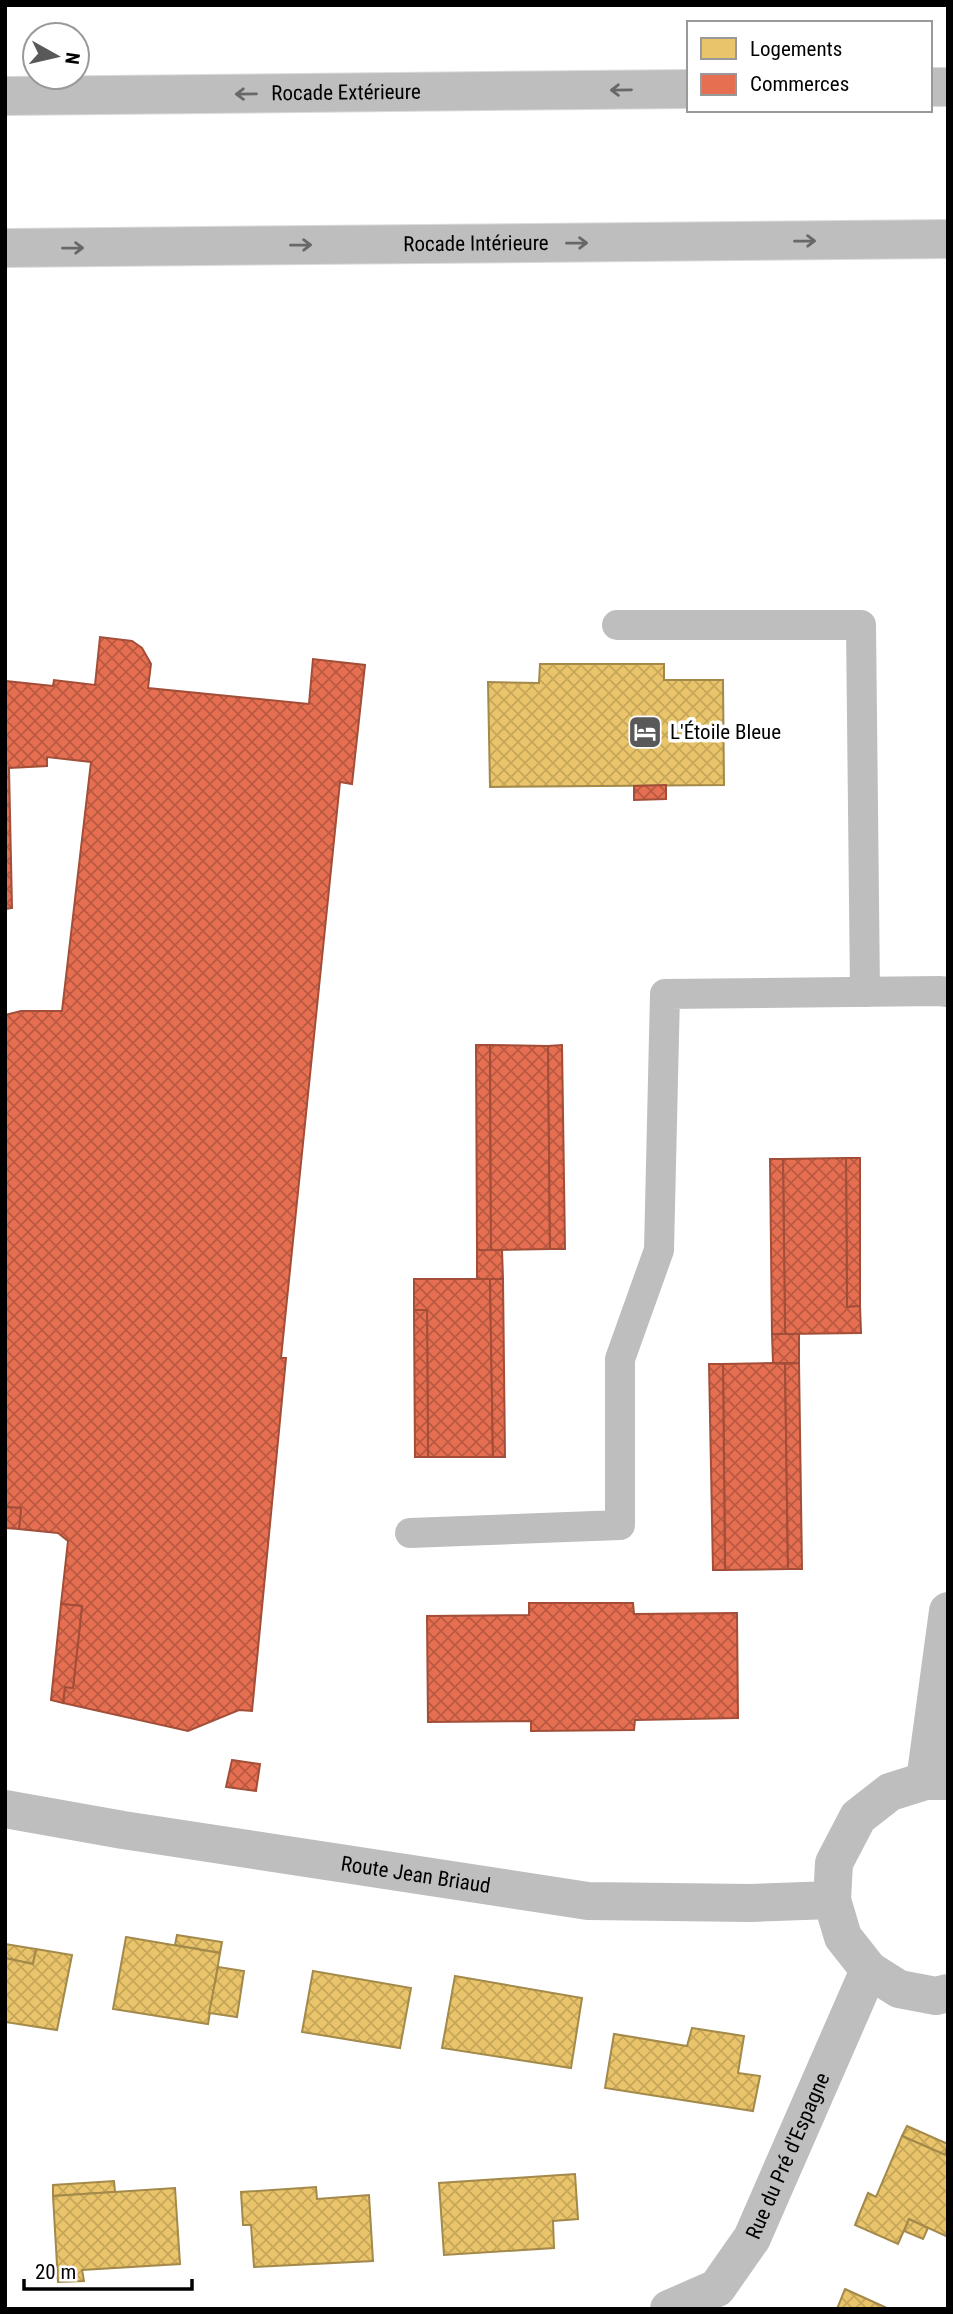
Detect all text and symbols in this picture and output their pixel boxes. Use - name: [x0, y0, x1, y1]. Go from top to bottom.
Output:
- north arrow: [21, 21, 91, 91]
- legend: [687, 21, 932, 112]
- text: Logements: [750, 37, 842, 61]
- text: N: [60, 51, 85, 66]
- text: Commerces: [750, 72, 849, 96]
- street label: Rocade Extérieure: [271, 80, 421, 105]
- one-way arrow: [609, 83, 632, 97]
- one-way arrow: [235, 87, 258, 101]
- street label: Rocade Intérieure: [403, 231, 549, 256]
- one-way arrow: [793, 234, 816, 248]
- one-way arrow: [566, 236, 589, 250]
- one-way arrow: [289, 239, 312, 252]
- one-way arrow: [62, 241, 85, 254]
- hotel icon: L'Étoile Bleue: [626, 713, 664, 751]
- place label: L'Étoile Bleue: [670, 720, 781, 744]
- street label: Route Jean Briaud: [339, 1851, 492, 1898]
- street label: Rue du Pré d'Espagne: [741, 2069, 835, 2243]
- scale bar: [24, 2248, 192, 2292]
- text: 20 m: [35, 2260, 76, 2284]

